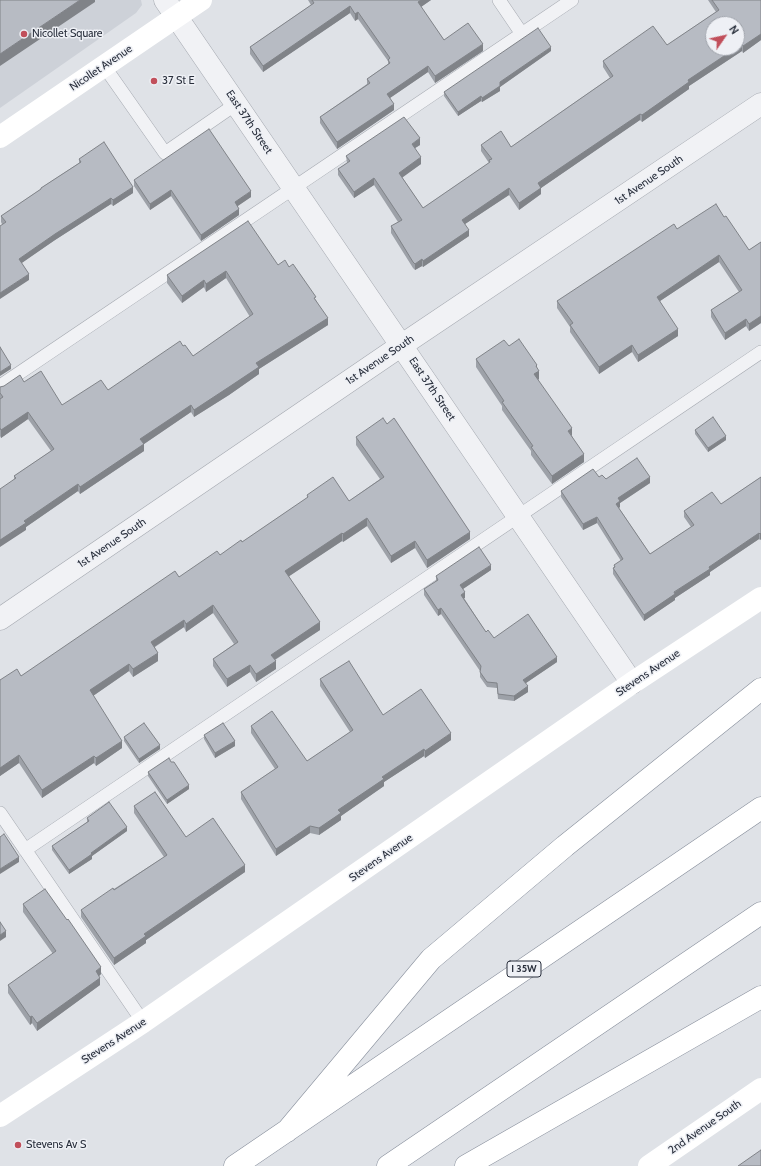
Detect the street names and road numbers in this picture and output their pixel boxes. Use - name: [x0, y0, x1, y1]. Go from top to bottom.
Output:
- street label: Nicollet Avenue: [67, 42, 135, 94]
- street label: East 37th Street: [223, 88, 275, 156]
- street label: 1st Avenue South: [612, 152, 686, 208]
- street label: 1st Avenue South: [343, 332, 417, 388]
- street label: East 37th Street: [406, 355, 458, 423]
- street label: 1st Avenue South: [75, 515, 149, 571]
- street label: Stevens Avenue: [613, 647, 683, 699]
- street label: Stevens Avenue: [347, 831, 415, 885]
- road number: I 35W: [507, 961, 541, 977]
- street label: Stevens Avenue: [79, 1015, 149, 1067]
- street label: 2nd Avenue South: [666, 1097, 744, 1157]

